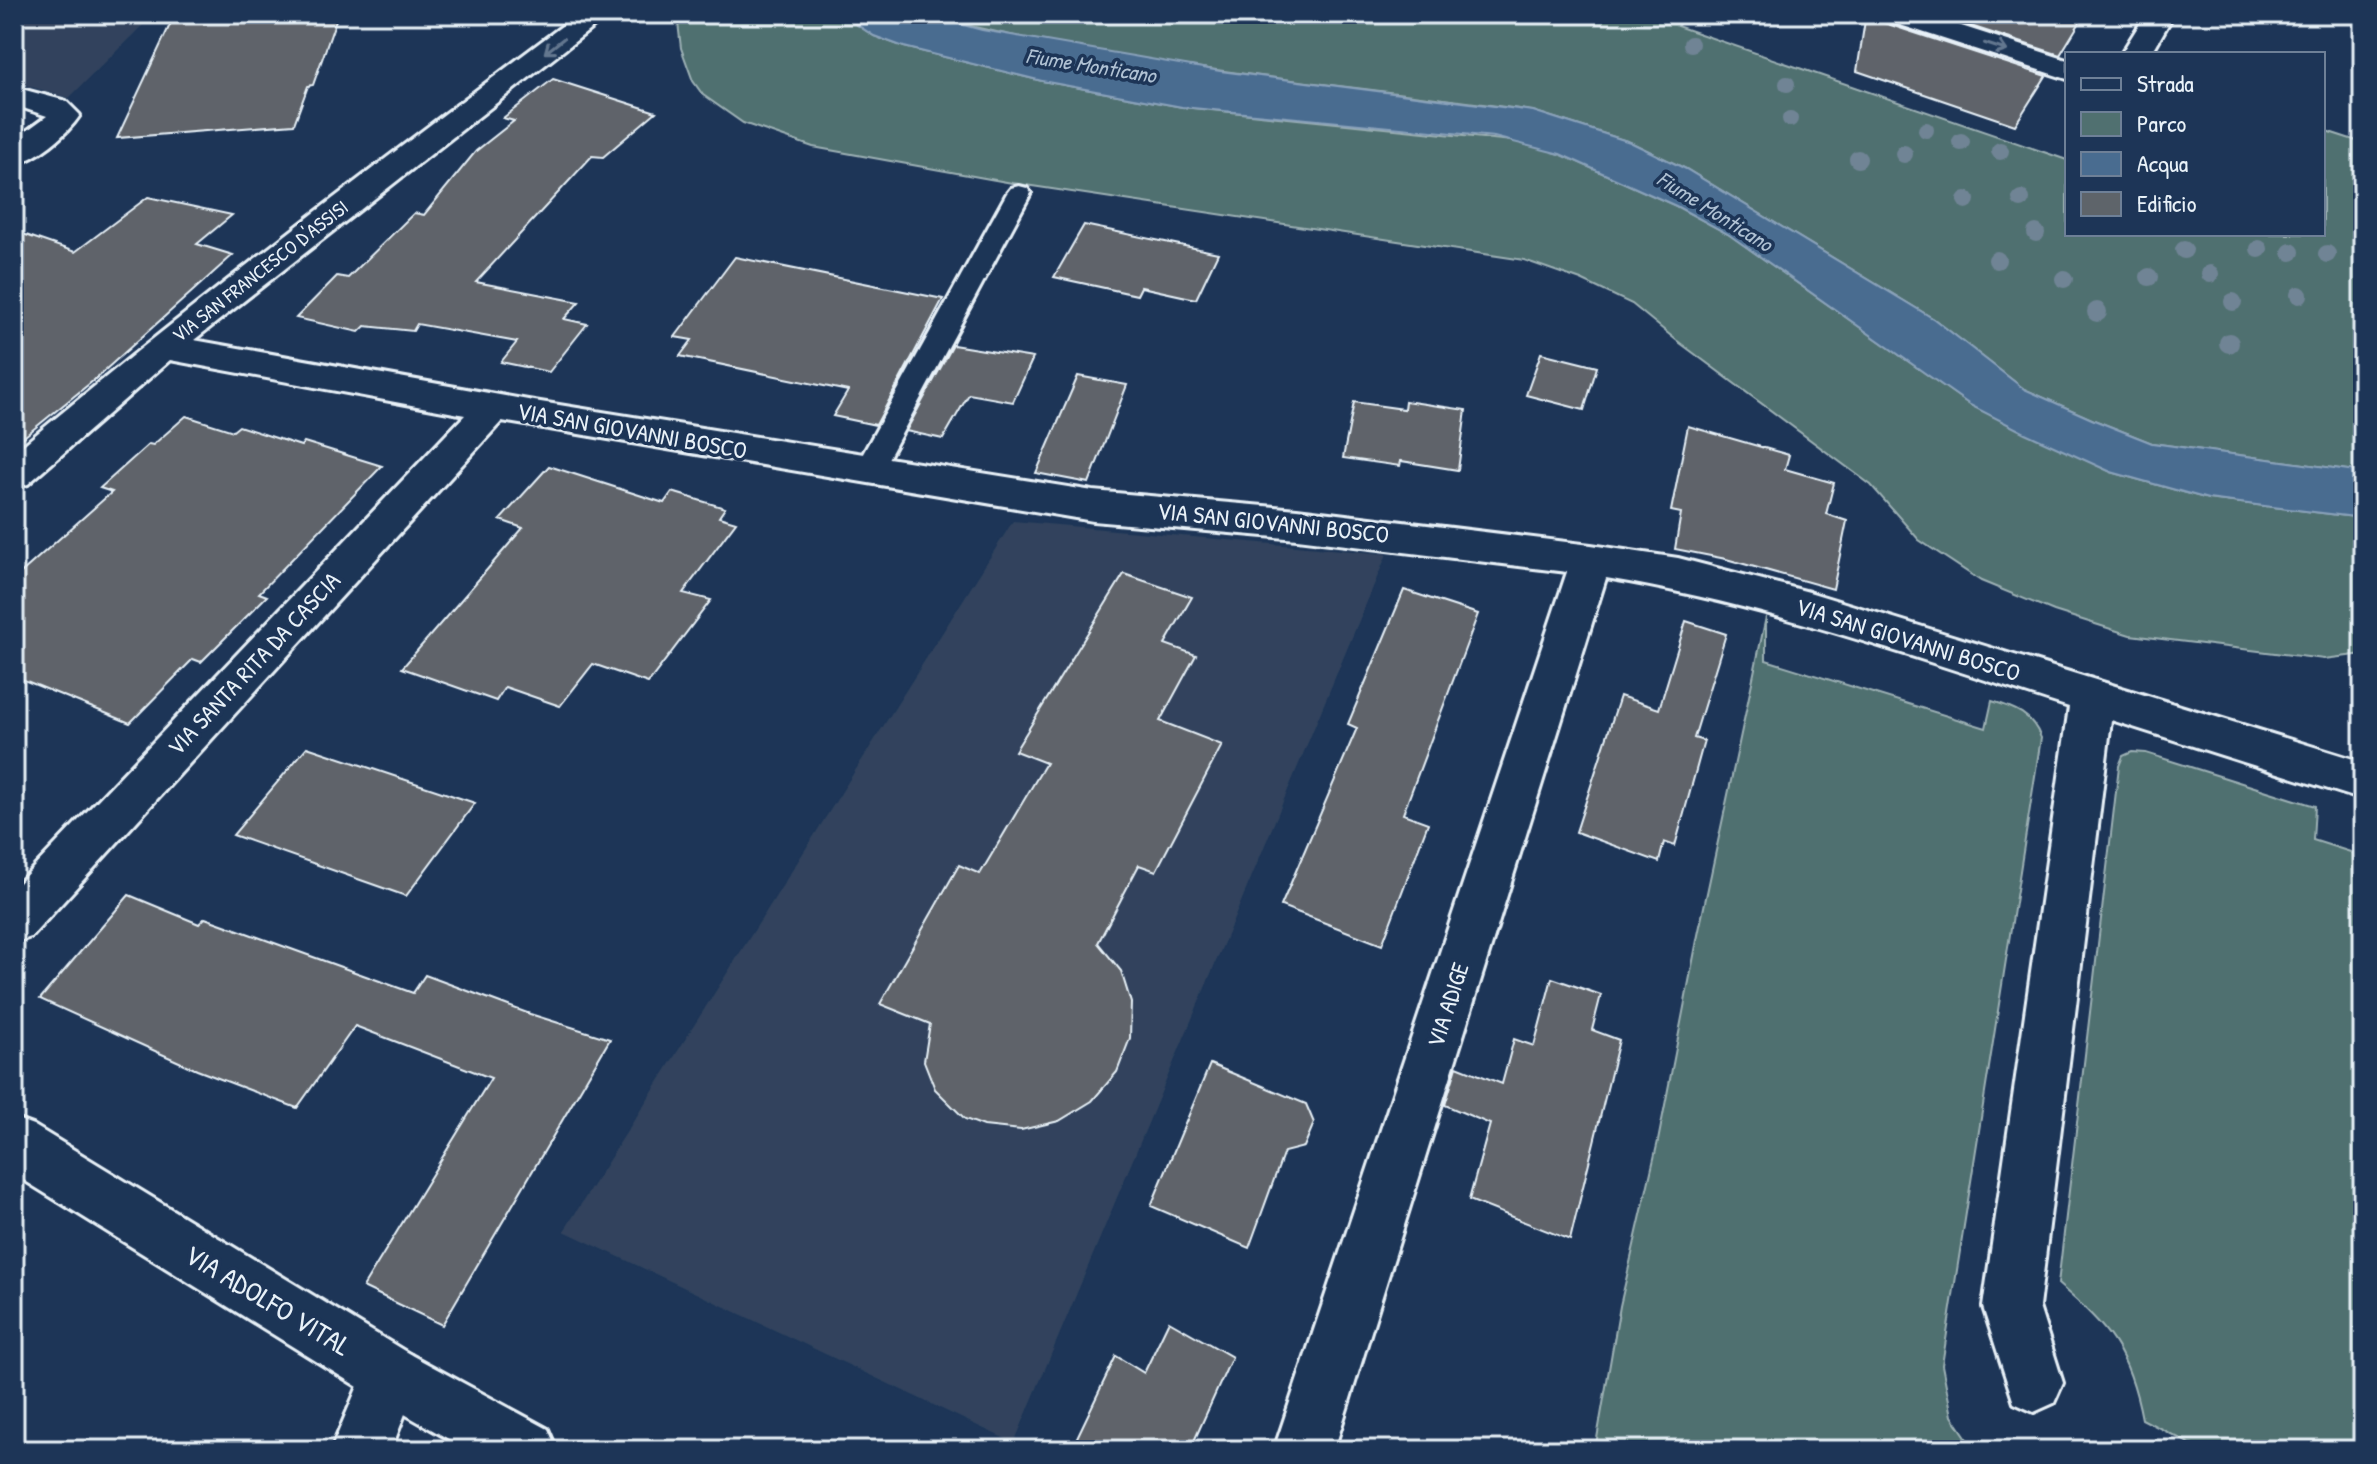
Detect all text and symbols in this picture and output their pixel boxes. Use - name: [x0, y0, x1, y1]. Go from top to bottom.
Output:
- one-way arrow: [544, 37, 566, 54]
- water label: Fiume Monticano: [1024, 40, 1160, 90]
- one-way arrow: [1983, 40, 2008, 55]
- legend: [2065, 52, 2325, 236]
- text: Strada: [2137, 67, 2194, 99]
- text: Parco: [2137, 107, 2187, 139]
- text: Acqua: [2137, 147, 2188, 179]
- water label: Fiume Monticano: [1651, 164, 1780, 260]
- text: Edificio: [2137, 187, 2197, 219]
- street label: VIA SAN FRANCESCO D'ASSISI: [166, 193, 353, 348]
- street label: VIA SAN GIOVANNI BOSCO: [515, 394, 750, 466]
- street label: VIA SAN GIOVANNI BOSCO: [1156, 494, 1391, 550]
- street label: VIA SANTA RITA DA CASCIA: [160, 564, 347, 762]
- street label: VIA SAN GIOVANNI BOSCO: [1792, 590, 2024, 688]
- street label: VIA ADIGE: [1418, 958, 1476, 1051]
- street label: VIA ADOLFO VITAL: [178, 1235, 358, 1365]

